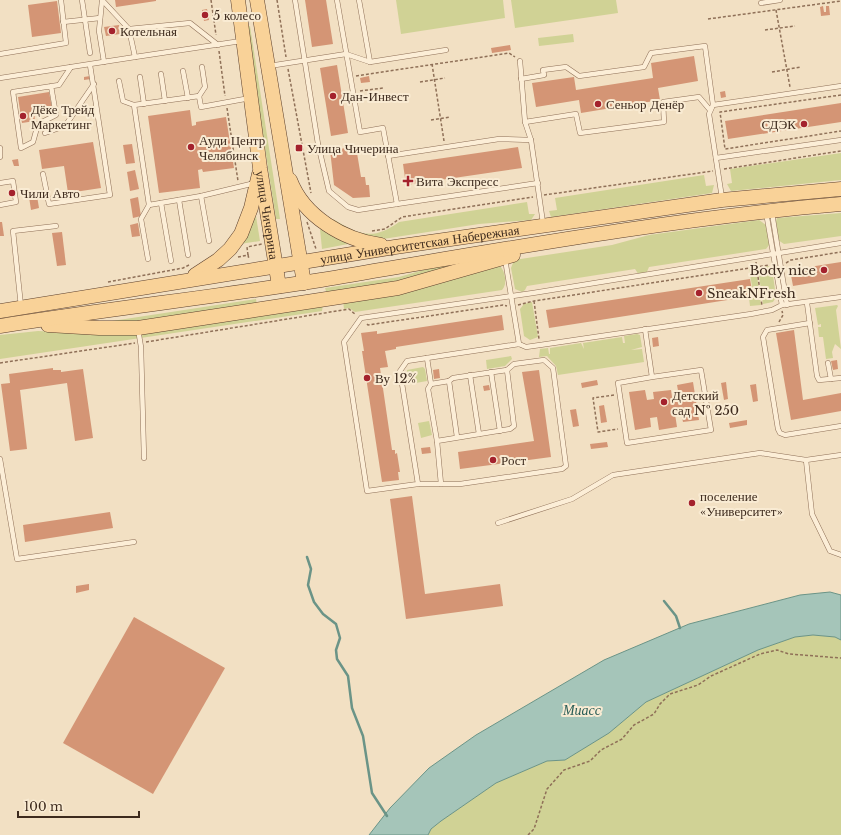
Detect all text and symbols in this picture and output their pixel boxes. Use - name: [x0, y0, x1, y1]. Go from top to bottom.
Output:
- place label: 5 колесо: [213, 7, 261, 24]
- marker: 5 колесо: [200, 10, 210, 20]
- place label: Котельная: [120, 23, 177, 40]
- marker: Котельная: [107, 26, 117, 36]
- place label: Дан-Инвест: [341, 88, 409, 105]
- marker: Дан-Инвест: [328, 91, 338, 101]
- place label: Сеньор Денёр: [606, 96, 684, 113]
- marker: Сеньор Денёр: [593, 99, 603, 109]
- place label: Дёке Трейд Маркетинг: [31, 101, 95, 133]
- marker: Дёке Трейд Маркетинг: [18, 111, 28, 121]
- place label: СДЭК: [762, 116, 796, 133]
- marker: СДЭК: [799, 119, 809, 129]
- place label: Ауди Центр Челябинск: [199, 132, 265, 164]
- place label: Улица Чичерина: [307, 140, 399, 157]
- marker: Ауди Центр Челябинск: [186, 142, 196, 152]
- marker: Улица Чичерина: [294, 143, 304, 153]
- street label: улица Чичерина: [252, 169, 283, 261]
- place label: Вита Экспресс: [416, 173, 499, 190]
- marker: Вита Экспресс: [403, 176, 413, 186]
- place label: Чили Авто: [20, 185, 80, 202]
- marker: Чили Авто: [7, 188, 17, 198]
- street label: улица Университетская Набережная: [319, 221, 520, 267]
- place label: Body nice: [749, 262, 816, 279]
- marker: Body nice: [819, 265, 829, 275]
- place label: SneakNFresh: [707, 285, 796, 302]
- marker: SneakNFresh: [694, 288, 704, 298]
- place label: Ву 12%: [375, 370, 417, 387]
- marker: Ву 12%: [362, 373, 372, 383]
- place label: Детский сад № 250: [672, 387, 739, 419]
- marker: Детский сад № 250: [659, 397, 669, 407]
- place label: Рост: [501, 452, 527, 469]
- marker: Рост: [488, 455, 498, 465]
- place label: поселение «Университет»: [700, 488, 783, 520]
- marker: поселение «Университет»: [687, 498, 697, 508]
- water label: Миасс: [562, 701, 602, 719]
- scale bar: [18, 793, 139, 819]
- text: 100 m: [24, 799, 63, 814]

